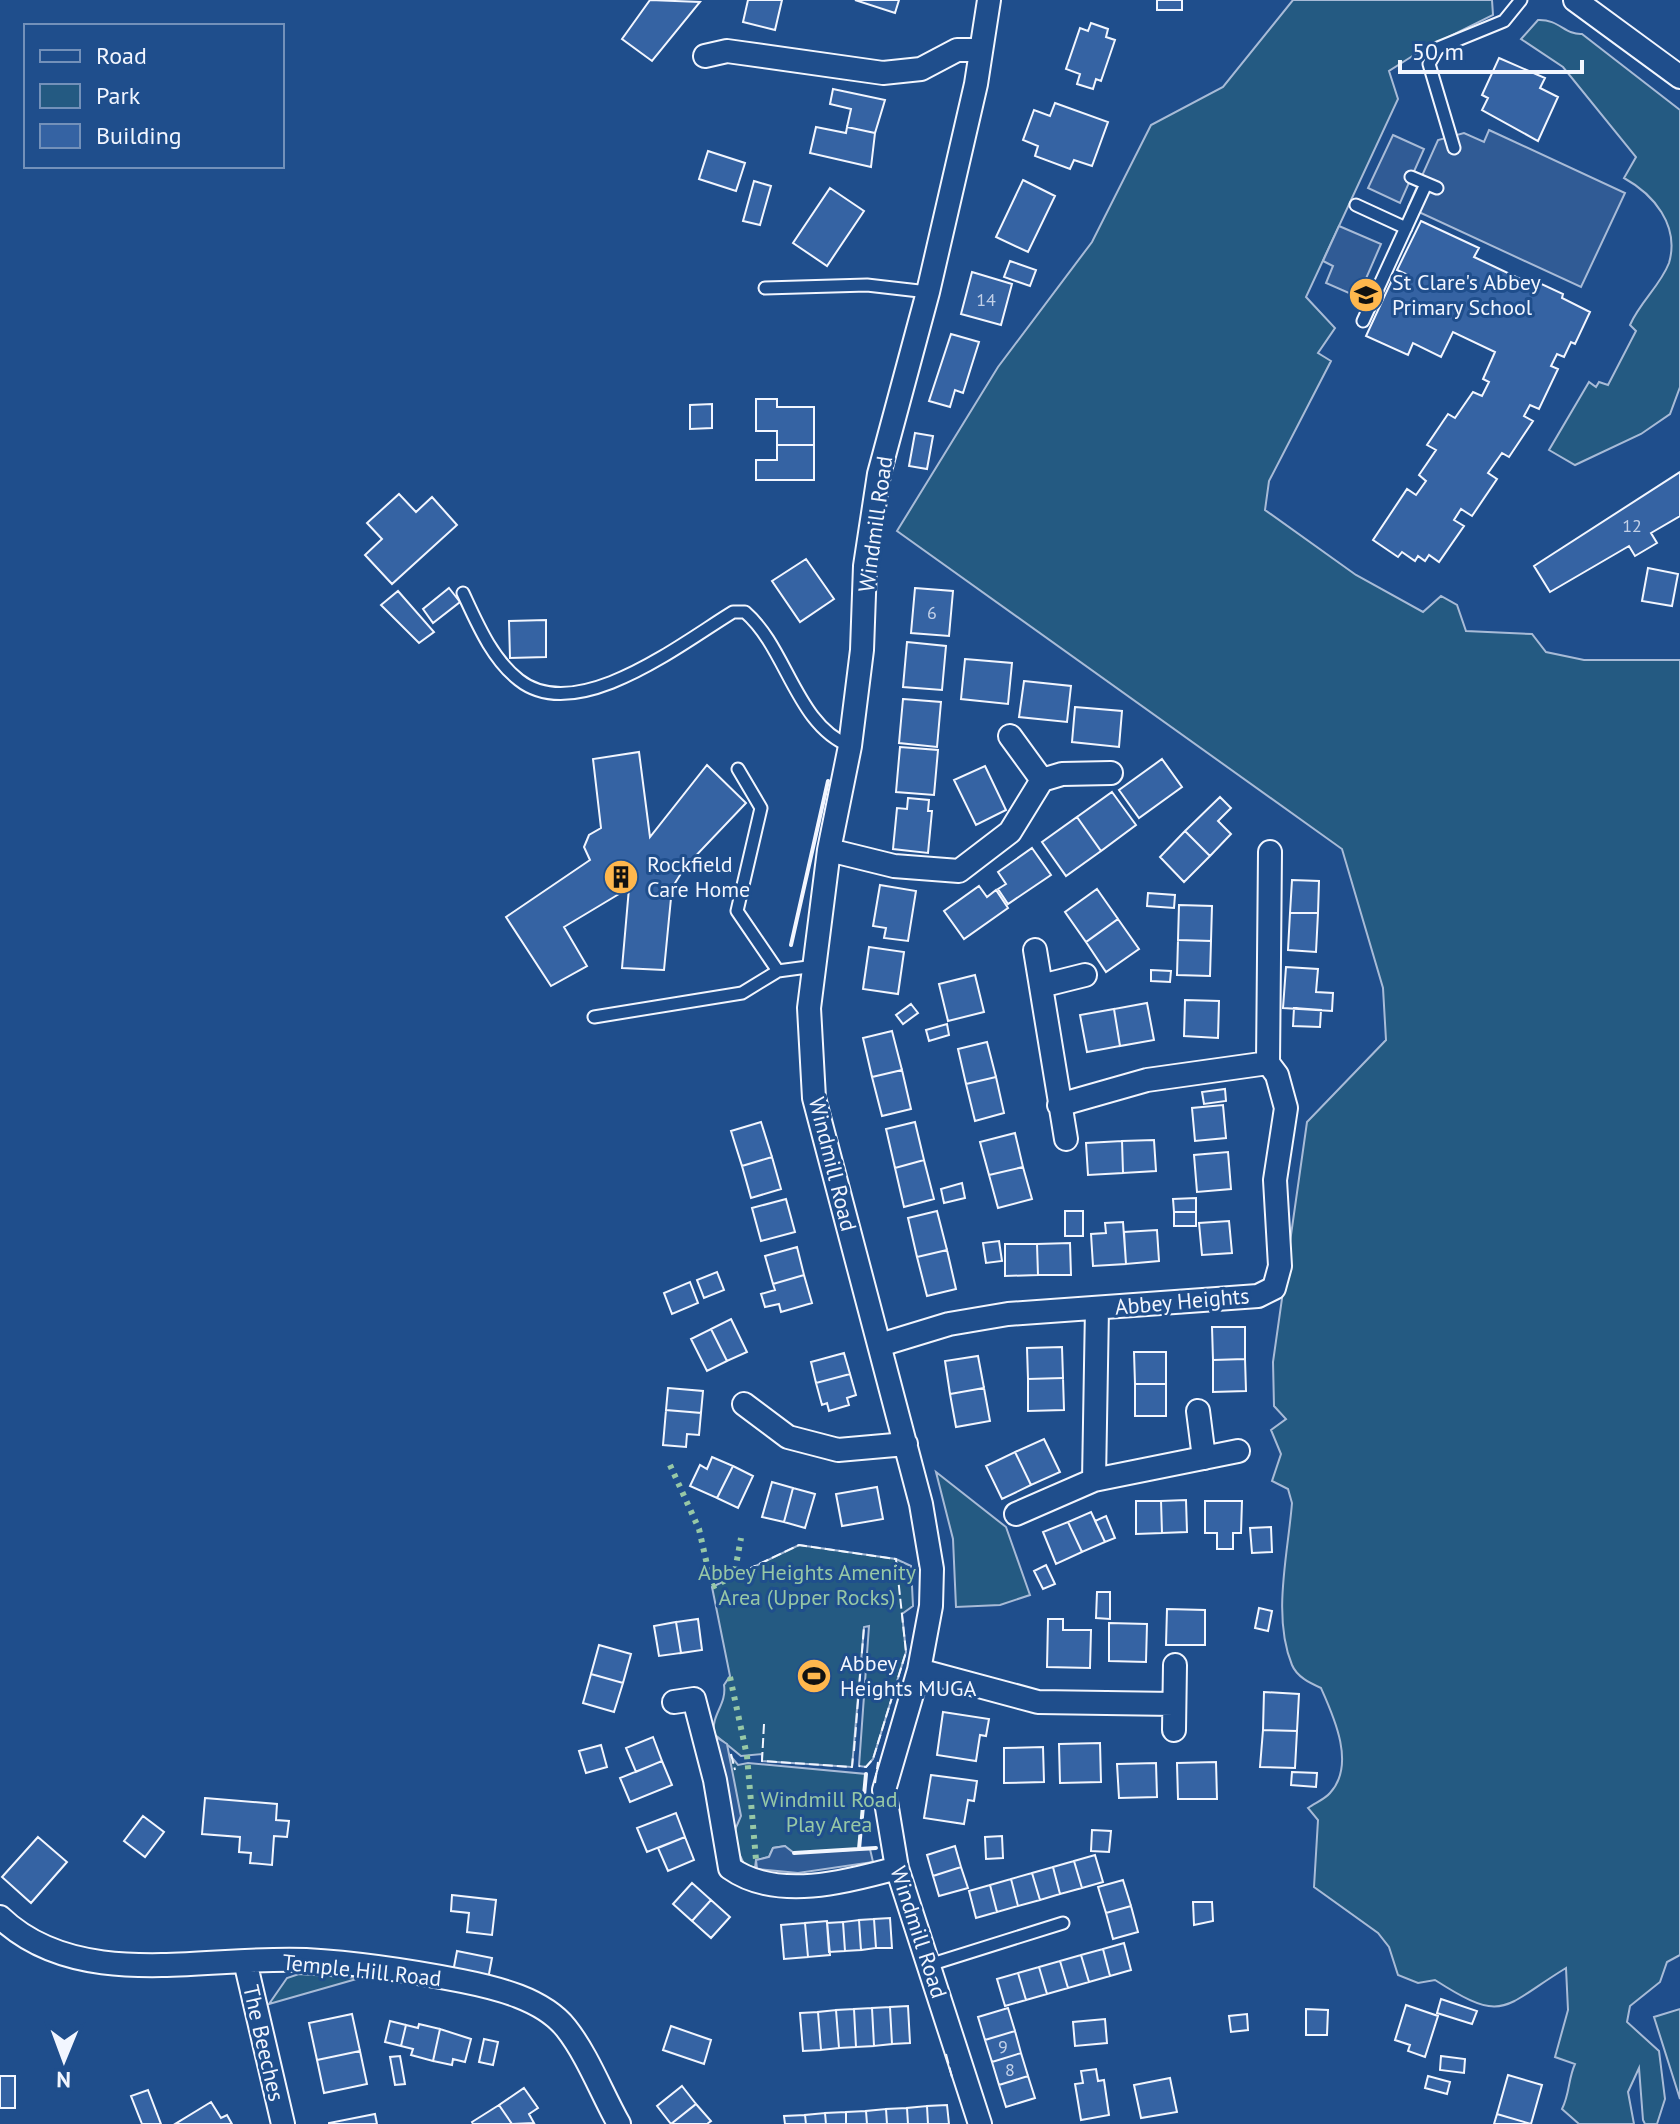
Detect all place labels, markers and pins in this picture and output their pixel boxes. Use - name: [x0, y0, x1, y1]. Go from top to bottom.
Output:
- place label: St Clare's Abbey Primary School: [1392, 268, 1541, 321]
- school or university icon: St Clare's Abbey Primary School: [1347, 276, 1385, 314]
- place label: Rockfield Care Home: [647, 850, 750, 903]
- building icon: Rockfield Care Home: [602, 858, 640, 896]
- place label: Abbey Heights MUGA: [840, 1649, 977, 1702]
- sports icon: Abbey Heights MUGA: [795, 1657, 833, 1695]

